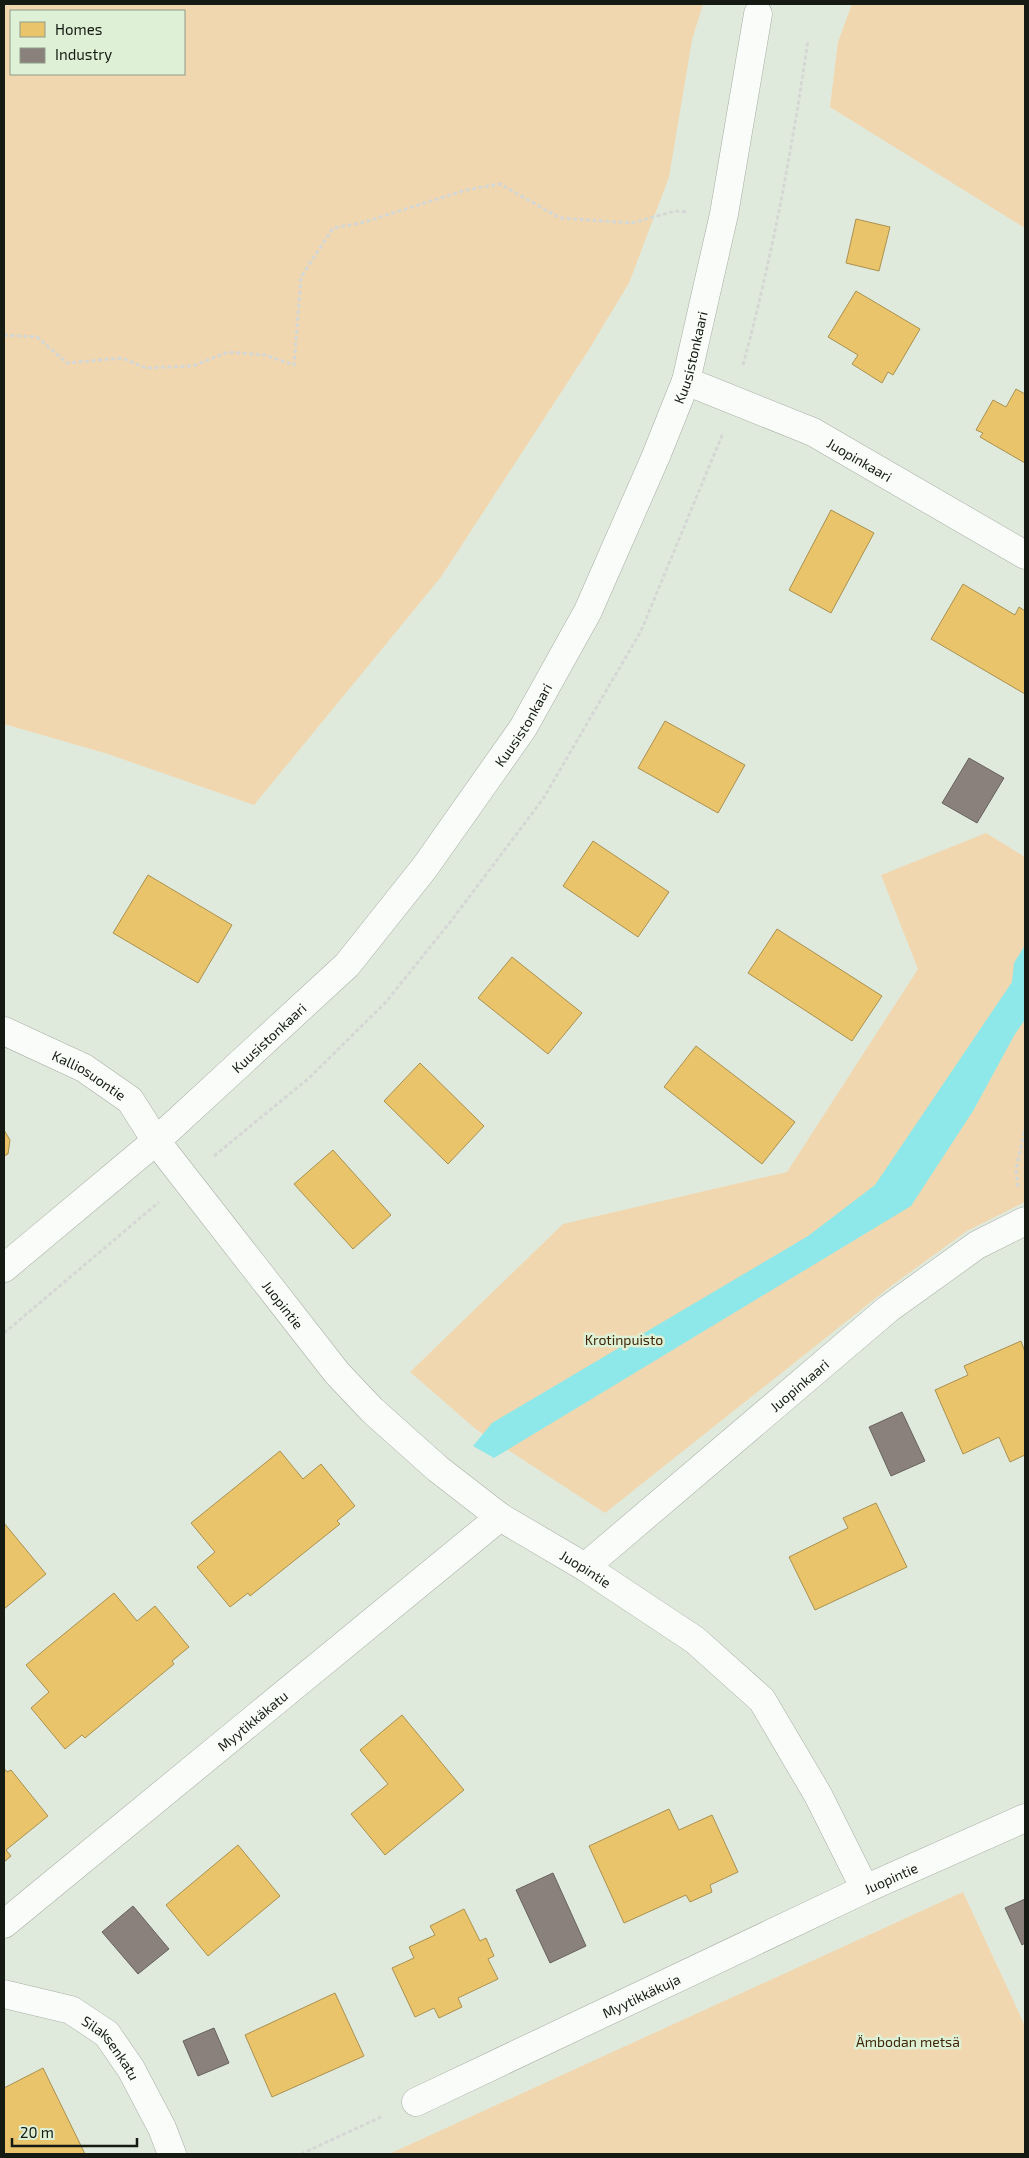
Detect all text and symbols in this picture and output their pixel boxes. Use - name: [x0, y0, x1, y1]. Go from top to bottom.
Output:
- legend: [10, 10, 185, 75]
- text: Homes: [55, 20, 102, 38]
- text: Industry: [55, 45, 112, 63]
- street label: Kuusistonkaari: [669, 309, 710, 406]
- street label: Juopinkaari: [824, 434, 895, 485]
- street label: Kuusistonkaari: [490, 680, 555, 769]
- street label: Kuusistonkaari: [228, 999, 309, 1076]
- street label: Kalliosuontie: [50, 1046, 130, 1103]
- street label: Juopintie: [259, 1277, 308, 1332]
- park label: Krotinpuisto: [585, 1331, 663, 1348]
- street label: Juopinkaari: [766, 1355, 832, 1415]
- street label: Juopintie: [558, 1546, 615, 1591]
- street label: Myytikkäkatu: [213, 1687, 291, 1754]
- street label: Juopintie: [861, 1858, 920, 1897]
- street label: Myytikkäkuja: [599, 1970, 683, 2021]
- street label: Silaksenkatu: [79, 2012, 144, 2083]
- park label: Ämbodan metsä: [856, 2033, 960, 2050]
- scale bar: [12, 2116, 138, 2148]
- text: 20 m: [20, 2123, 54, 2141]

